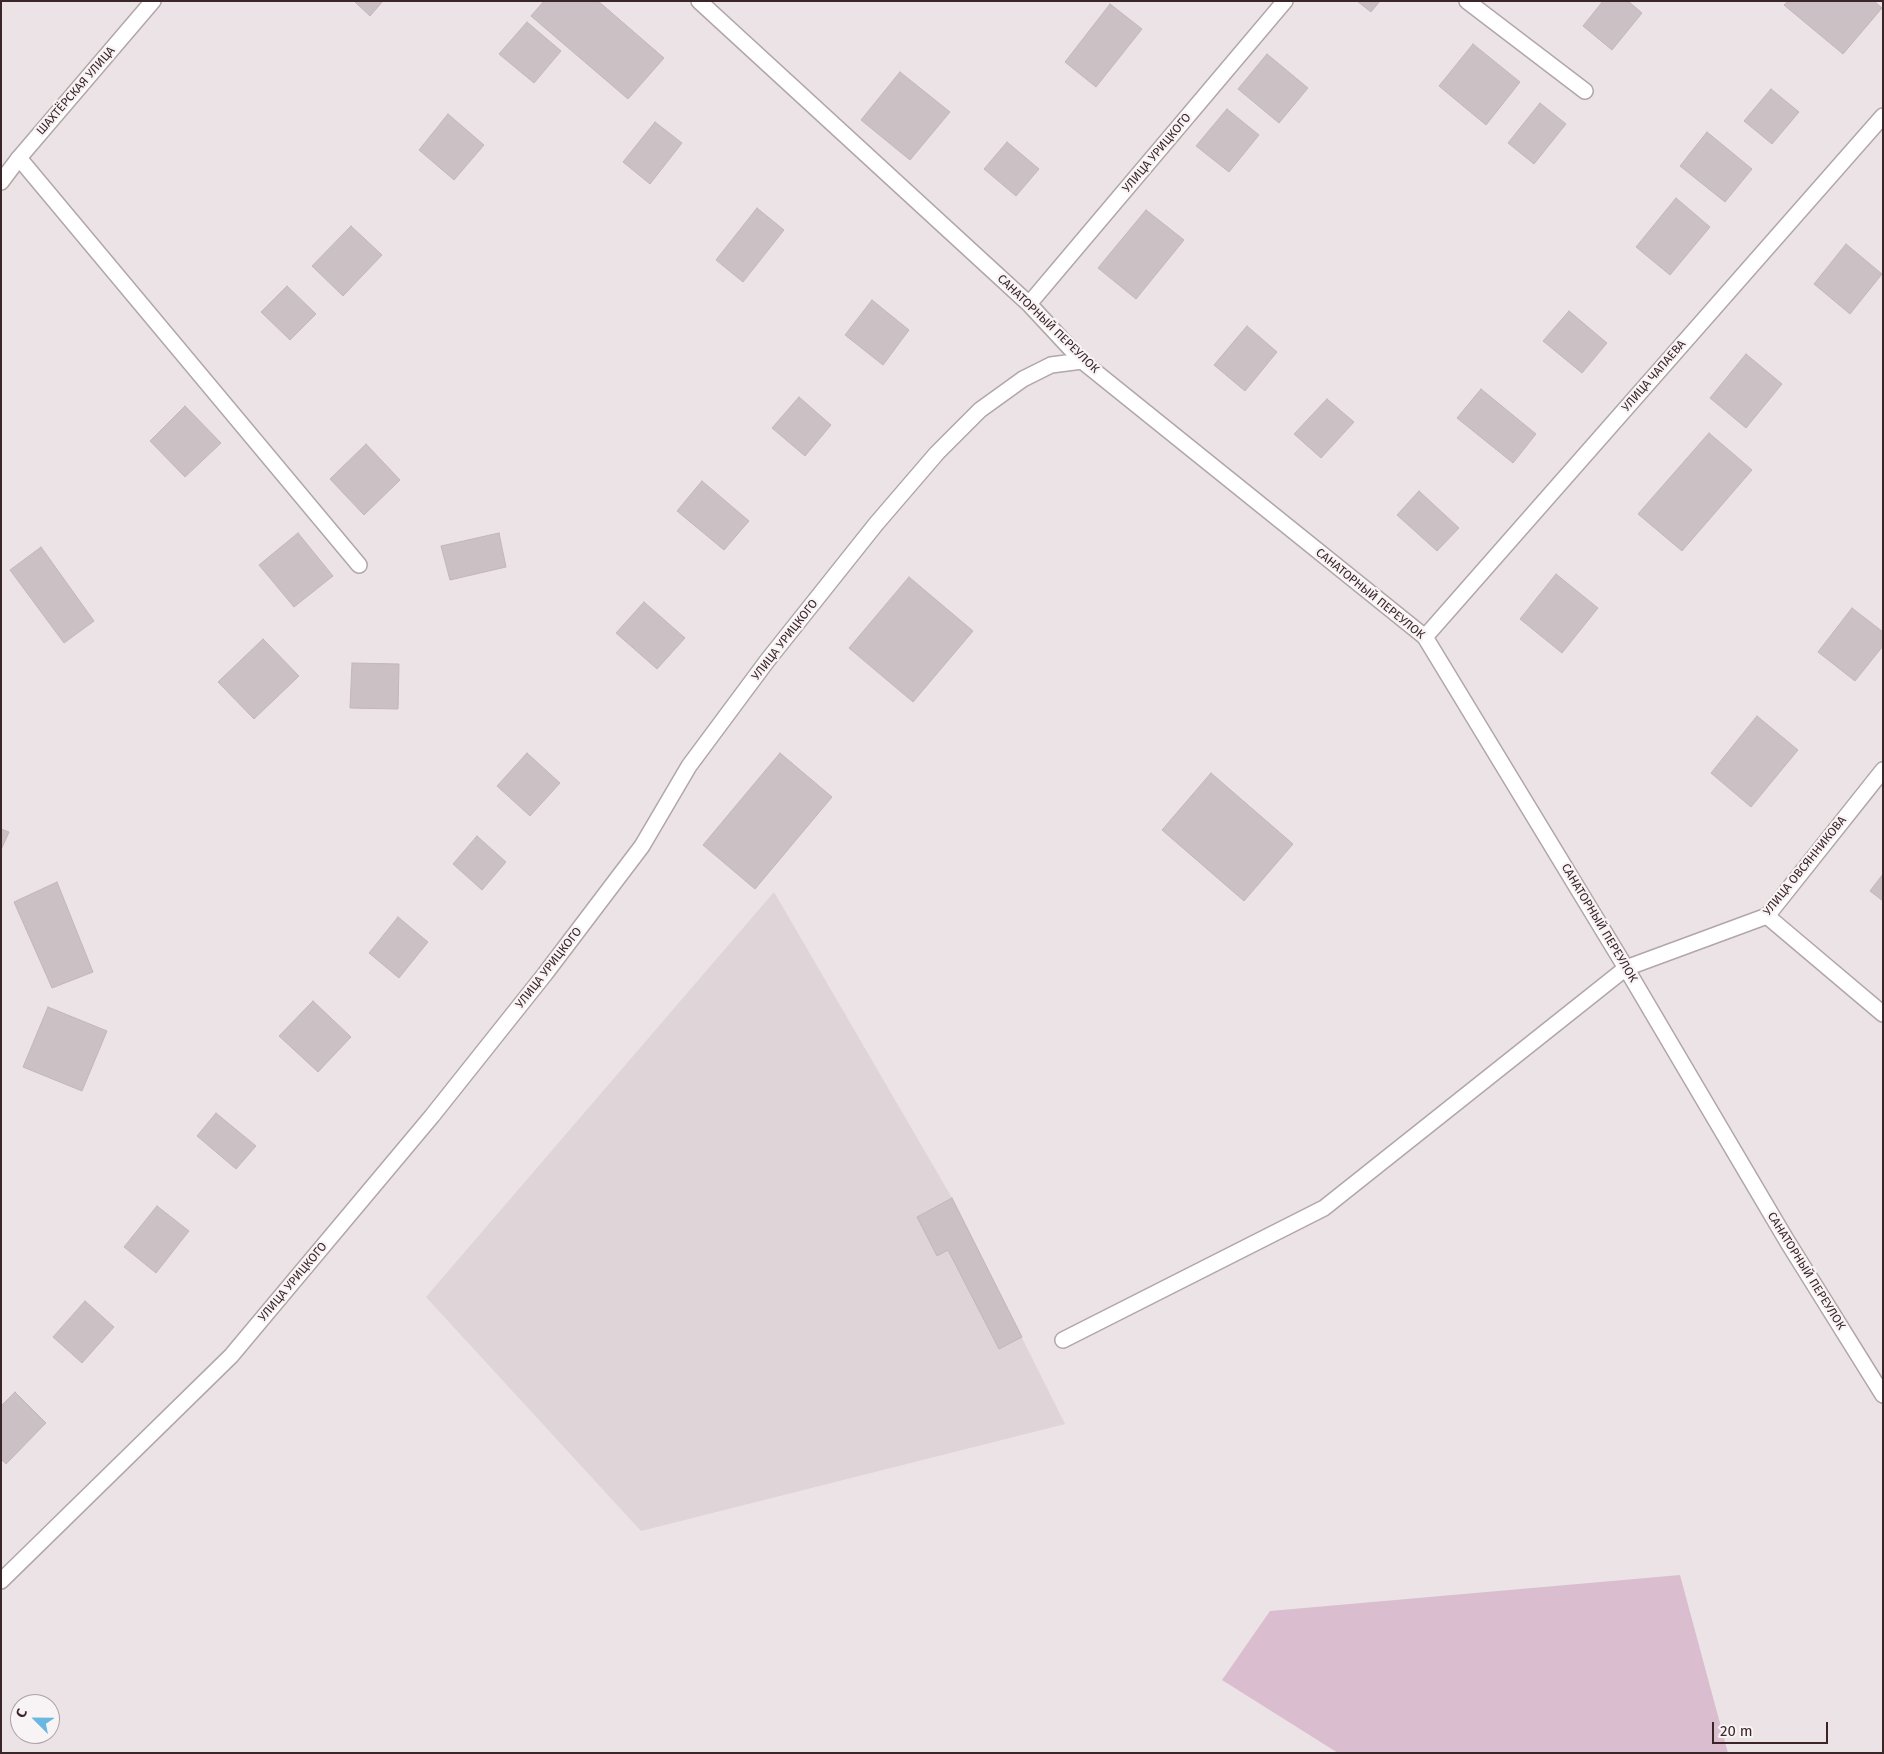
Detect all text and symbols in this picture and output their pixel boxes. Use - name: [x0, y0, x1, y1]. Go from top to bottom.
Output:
- street label: ШАХТЁРСКАЯ УЛИЦА: [34, 44, 118, 138]
- street label: УЛИЦА УРИЦКОГО: [1120, 111, 1194, 195]
- street label: САНАТОРНЫЙ ПЕРЕУЛОК: [994, 272, 1102, 376]
- street label: УЛИЦА ЧАПАЕВА: [1619, 337, 1689, 415]
- street label: САНАТОРНЫЙ ПЕРЕУЛОК: [1313, 546, 1427, 642]
- street label: УЛИЦА УРИЦКОГО: [749, 597, 821, 683]
- street label: УЛИЦА ОВСЯННИКОВА: [1760, 813, 1850, 919]
- street label: САНАТОРНЫЙ ПЕРЕУЛОК: [1558, 861, 1640, 985]
- street label: УЛИЦА УРИЦКОГО: [513, 925, 585, 1011]
- street label: САНАТОРНЫЙ ПЕРЕУЛОК: [1764, 1210, 1848, 1332]
- street label: УЛИЦА УРИЦКОГО: [256, 1240, 330, 1324]
- north arrow: [10, 1694, 60, 1744]
- text: С: [12, 1706, 31, 1720]
- scale bar: [1714, 1712, 1830, 1744]
- text: 20 m: [1720, 1722, 1753, 1740]

